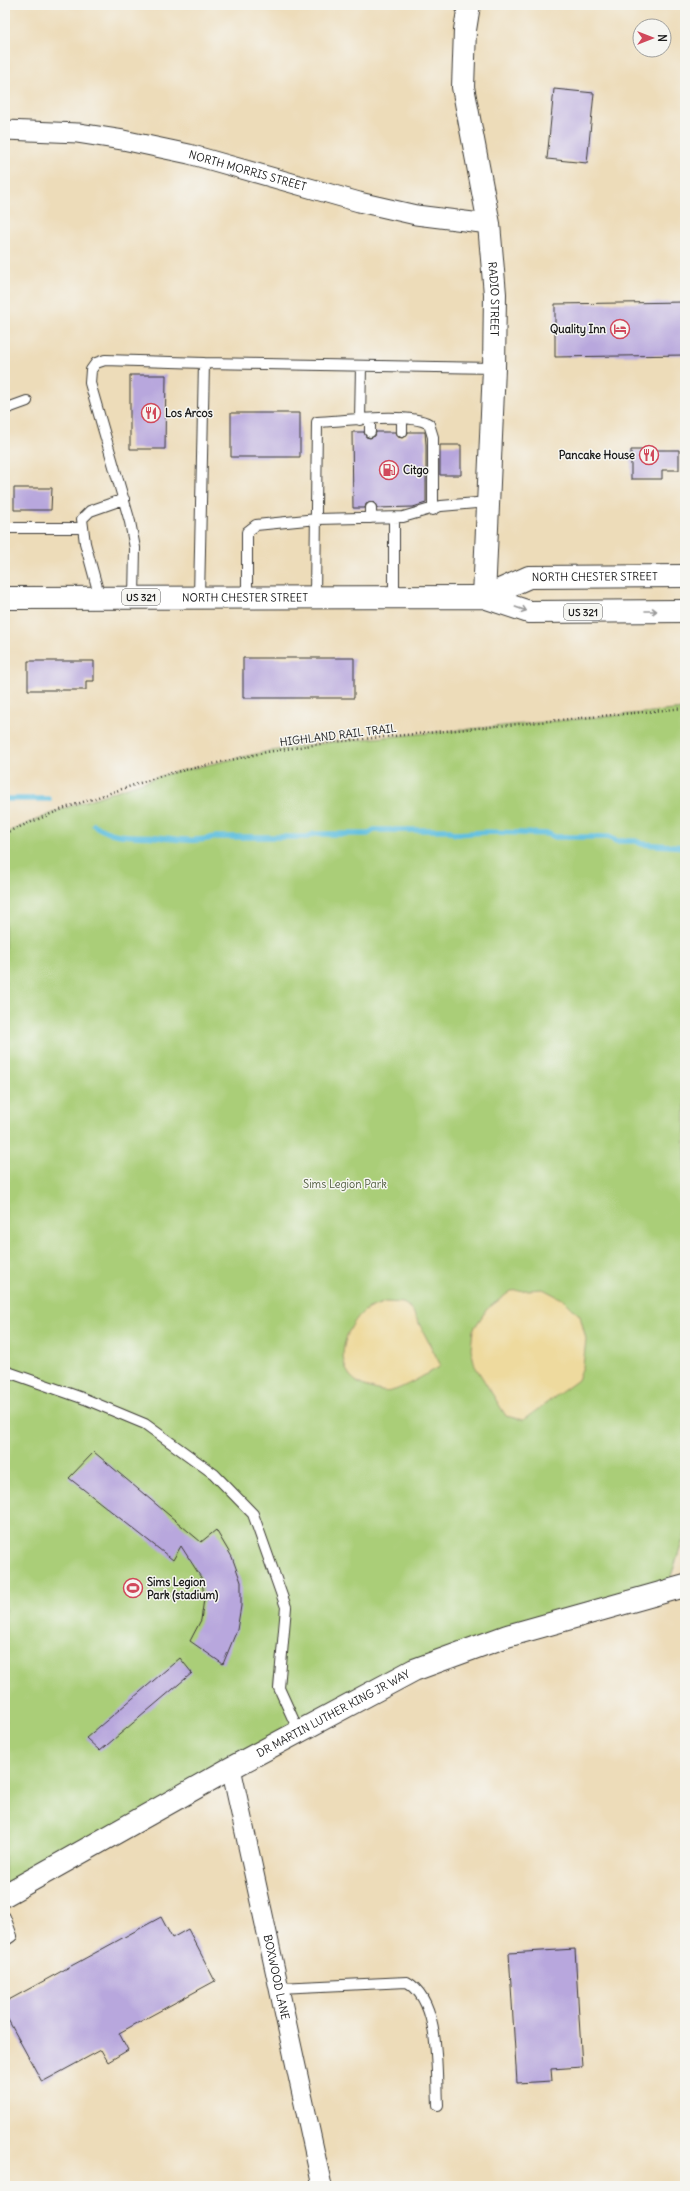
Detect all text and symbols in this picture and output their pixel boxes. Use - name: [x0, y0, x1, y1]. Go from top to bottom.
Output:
- north arrow: [632, 18, 672, 58]
- text: N: [655, 34, 669, 42]
- street label: NORTH MORRIS STREET: [187, 147, 308, 194]
- street label: RADIO STREET: [485, 261, 502, 337]
- hotel icon: Quality Inn: [609, 318, 631, 340]
- place label: Quality Inn: [550, 322, 607, 337]
- restaurant icon: Los Arcos: [140, 402, 162, 424]
- place label: Los Arcos: [165, 406, 213, 420]
- restaurant icon: Pancake House: [638, 444, 660, 466]
- place label: Pancake House: [559, 448, 635, 462]
- fuel station icon: Citgo: [378, 459, 400, 481]
- place label: Citgo: [403, 463, 429, 478]
- street label: NORTH CHESTER STREET: [532, 569, 658, 584]
- road number: US 321: [122, 589, 160, 605]
- street label: NORTH CHESTER STREET: [182, 590, 308, 605]
- road number: US 321: [564, 604, 602, 620]
- one-way arrow: [515, 606, 527, 614]
- one-way arrow: [644, 607, 657, 615]
- street label: HIGHLAND RAIL TRAIL: [279, 721, 397, 749]
- park label: Sims Legion Park: [303, 1177, 387, 1191]
- place label: Sims Legion Park (stadium): [147, 1575, 219, 1603]
- sports icon: Sims Legion Park (stadium): [122, 1577, 144, 1599]
- street label: DR MARTIN LUTHER KING JR WAY: [254, 1667, 412, 1760]
- street label: BOXWOOD LANE: [260, 1933, 293, 2021]

